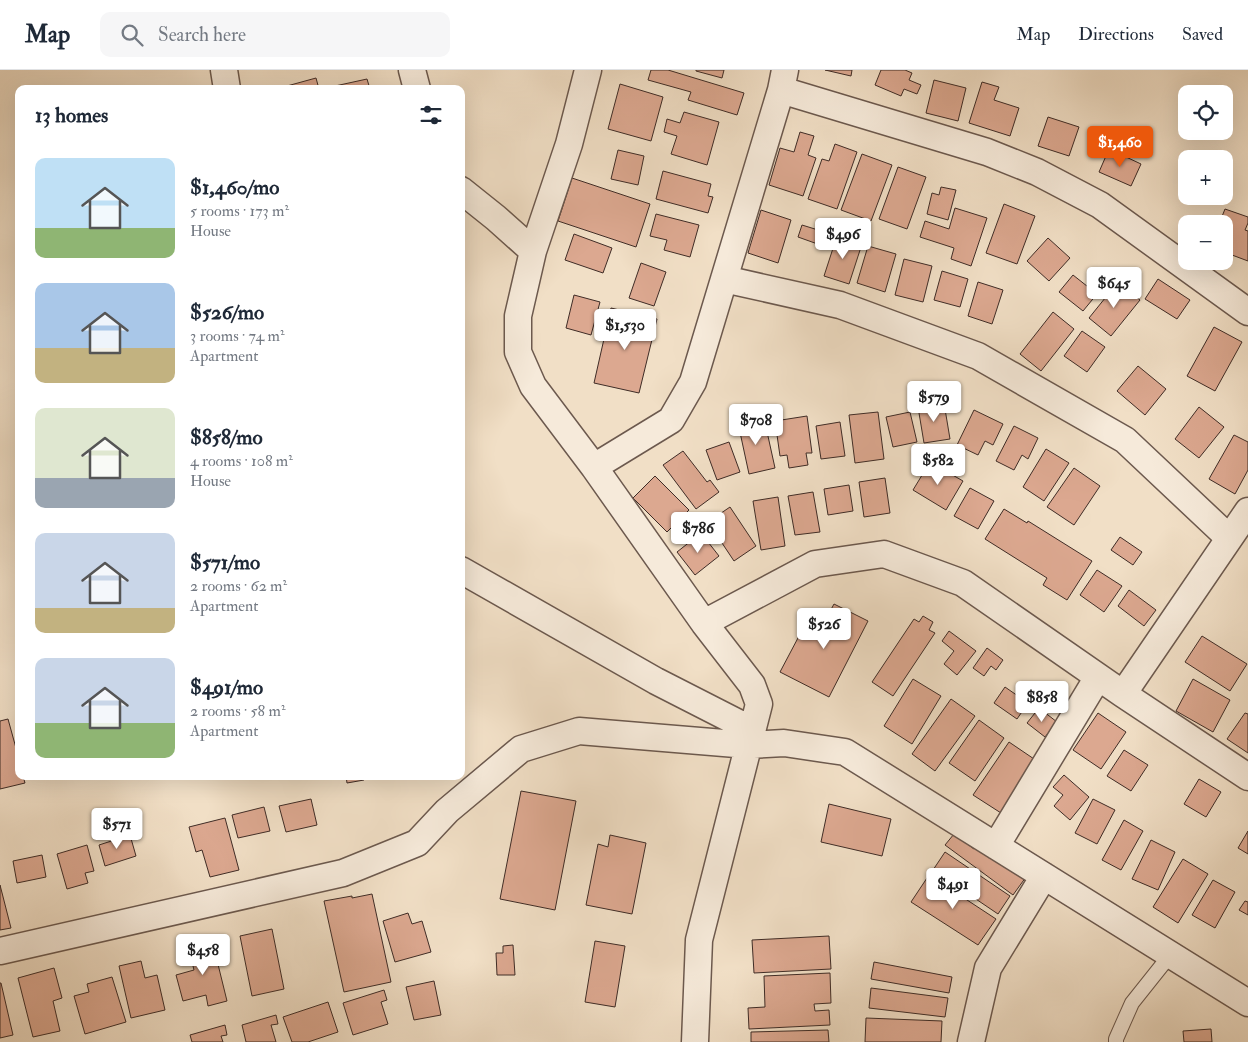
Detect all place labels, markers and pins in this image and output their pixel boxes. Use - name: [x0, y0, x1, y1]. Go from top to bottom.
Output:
- pin: $1,460: [1079, 126, 1161, 168]
- pin: $496: [813, 218, 873, 260]
- pin: $645: [1084, 266, 1144, 309]
- pin: $1,530: [584, 308, 666, 351]
- pin: $579: [904, 380, 964, 423]
- pin: $708: [726, 404, 786, 446]
- pin: $582: [908, 444, 968, 486]
- pin: $786: [668, 512, 728, 554]
- pin: $526: [794, 608, 854, 650]
- pin: $858: [1012, 680, 1072, 723]
- pin: $571: [87, 808, 147, 850]
- pin: $491: [923, 868, 983, 910]
- pin: $458: [173, 934, 233, 976]

